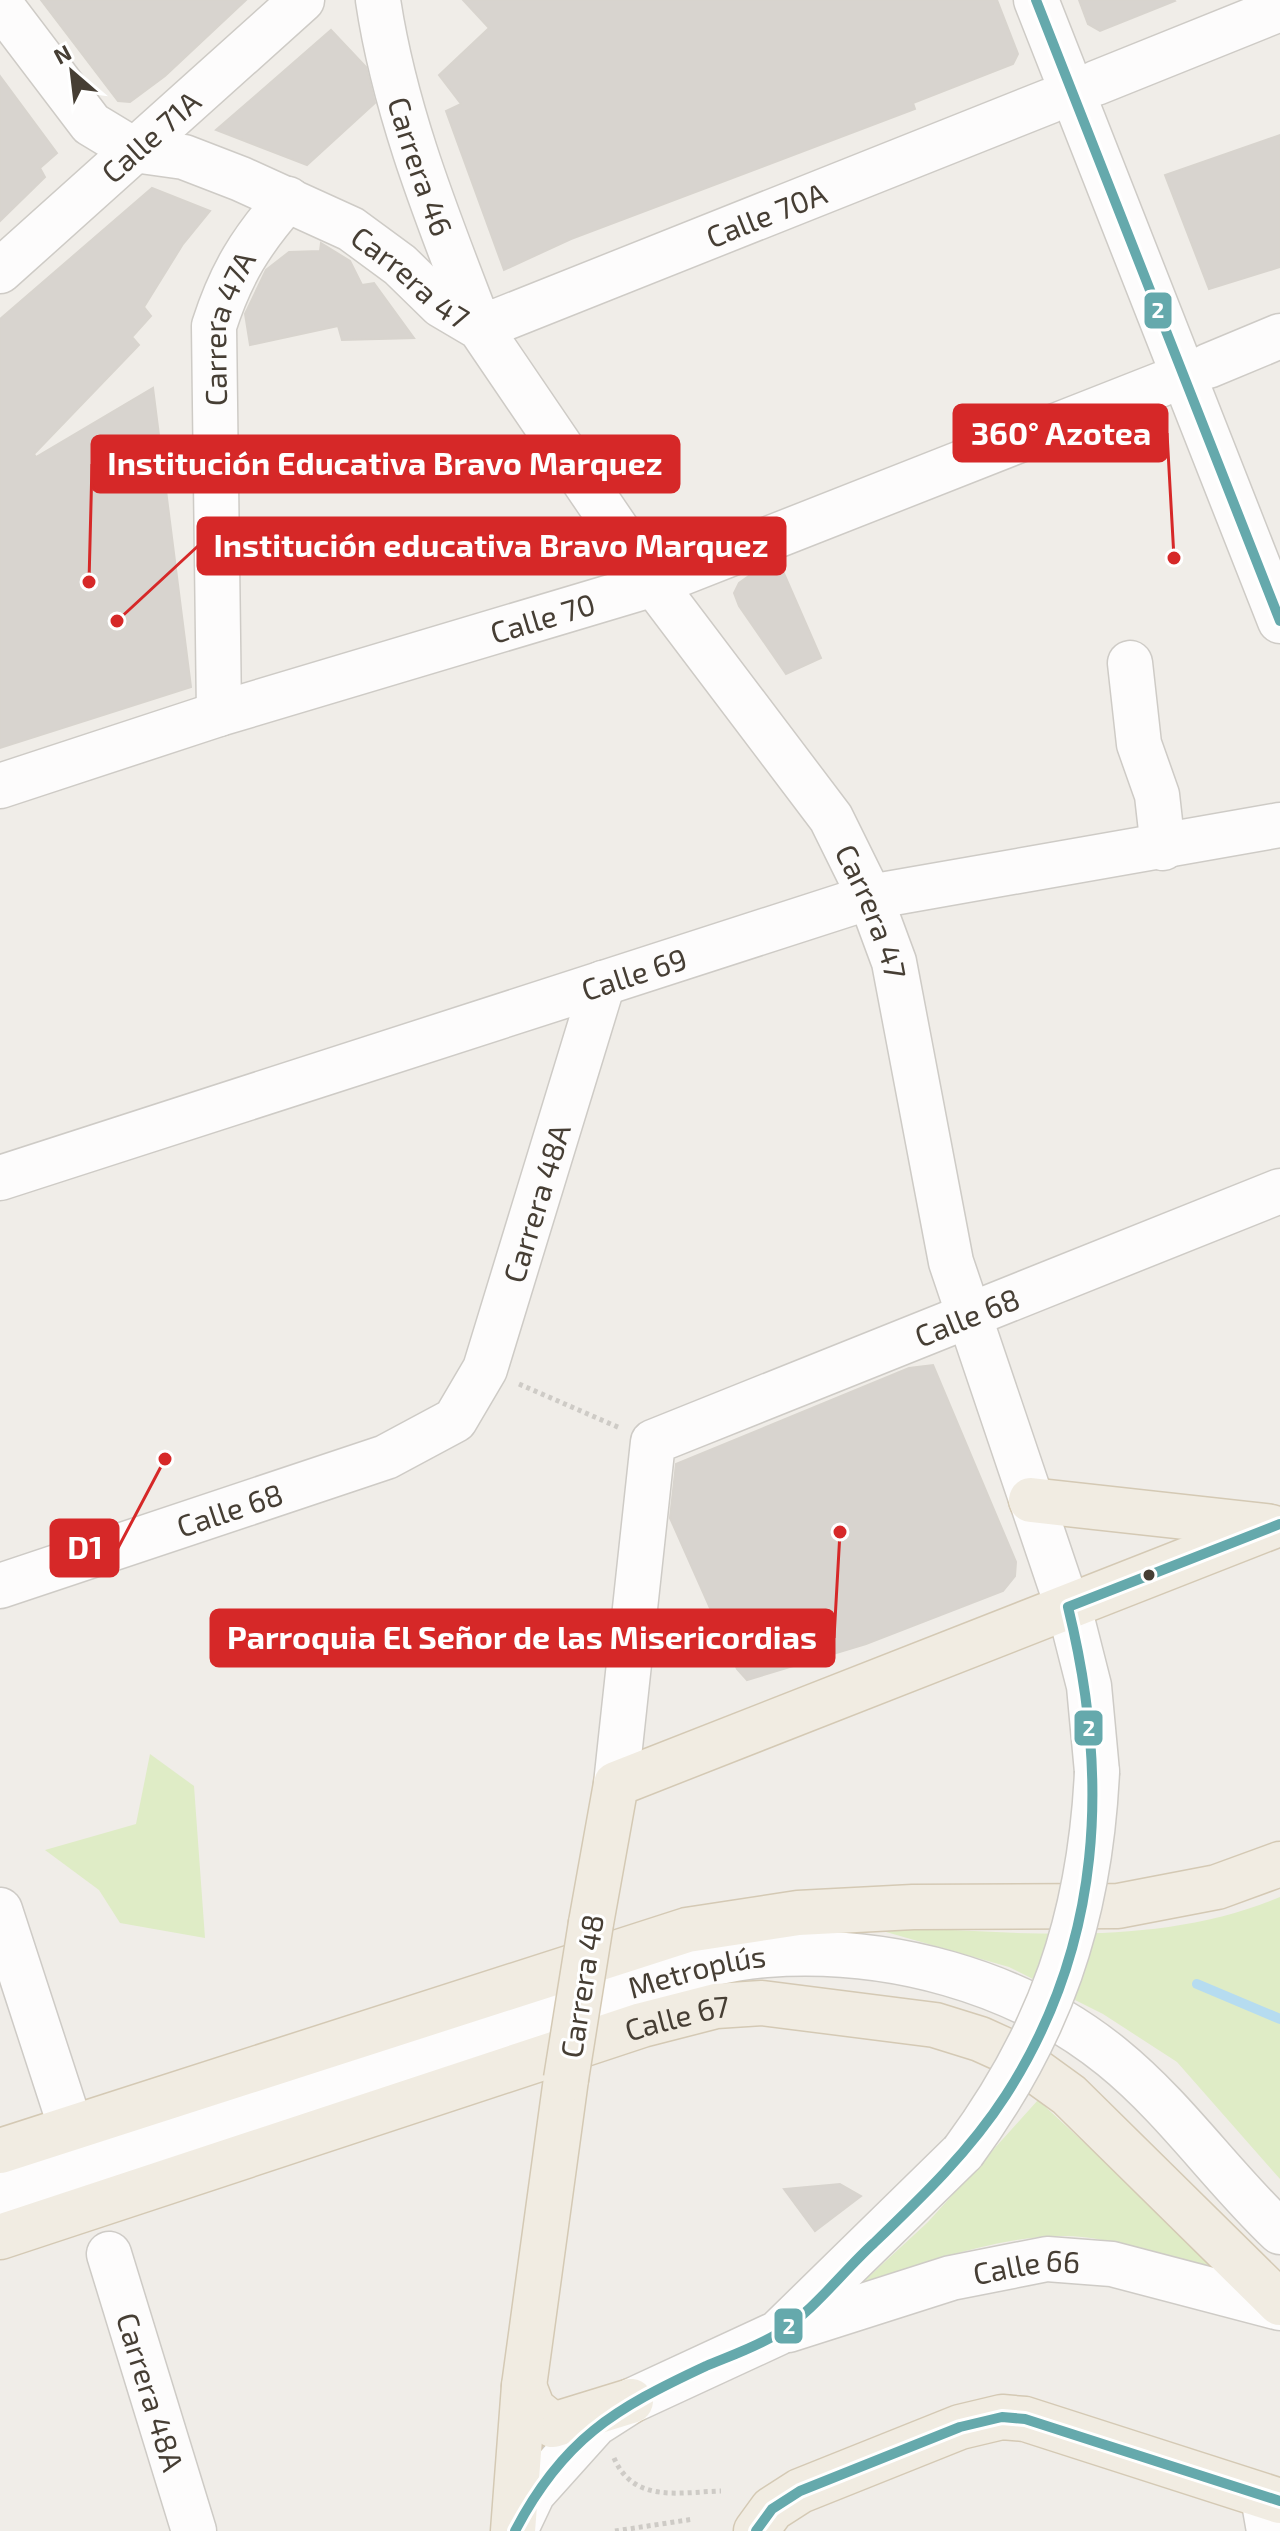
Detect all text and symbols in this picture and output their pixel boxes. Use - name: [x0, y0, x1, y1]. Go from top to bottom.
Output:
- north arrow: [32, 32, 112, 112]
- text: N: [49, 38, 75, 69]
- street label: Calle 71A: [94, 82, 207, 190]
- street label: Carrera 46: [382, 93, 461, 241]
- street label: Calle 70A: [701, 174, 832, 254]
- street label: Carrera 47: [345, 218, 476, 336]
- street label: Carrera 47A: [196, 244, 262, 406]
- line badge: 2: [1143, 291, 1173, 330]
- text: 2: [1152, 296, 1164, 322]
- callout: 360° Azotea: [954, 405, 1167, 461]
- text: 360° Azotea: [971, 413, 1151, 451]
- callout: Institución Educativa Bravo Marquez: [92, 436, 679, 492]
- text: Institución Educativa Bravo Marquez: [107, 443, 663, 481]
- callout: Institución educativa Bravo Marquez: [198, 518, 785, 574]
- text: Institución educativa Bravo Marquez: [214, 525, 768, 563]
- street label: Calle 70: [486, 585, 599, 650]
- street label: Carrera 47: [829, 838, 915, 981]
- street label: Calle 69: [577, 939, 691, 1007]
- street label: Carrera 48A: [495, 1119, 577, 1287]
- street label: Calle 68: [909, 1279, 1024, 1353]
- street label: Calle 68: [172, 1475, 287, 1544]
- callout: D1: [51, 1520, 118, 1576]
- text: D1: [67, 1527, 103, 1565]
- unlabelled marker: [1141, 1567, 1157, 1583]
- callout: Parroquia El Señor de las Misericordias: [211, 1610, 834, 1666]
- text: Parroquia El Señor de las Misericordias: [227, 1617, 817, 1655]
- line badge: 2: [1073, 1709, 1104, 1747]
- text: 2: [1083, 1714, 1095, 1740]
- street label: Carrera 48: [552, 1911, 610, 2061]
- street label: Metroplús: [623, 1937, 768, 2005]
- street label: Calle 67: [620, 1987, 730, 2048]
- street label: Calle 66: [970, 2241, 1082, 2291]
- line badge: 2: [773, 2307, 804, 2345]
- street label: Carrera 48A: [110, 2308, 193, 2476]
- text: 2: [783, 2312, 795, 2338]

